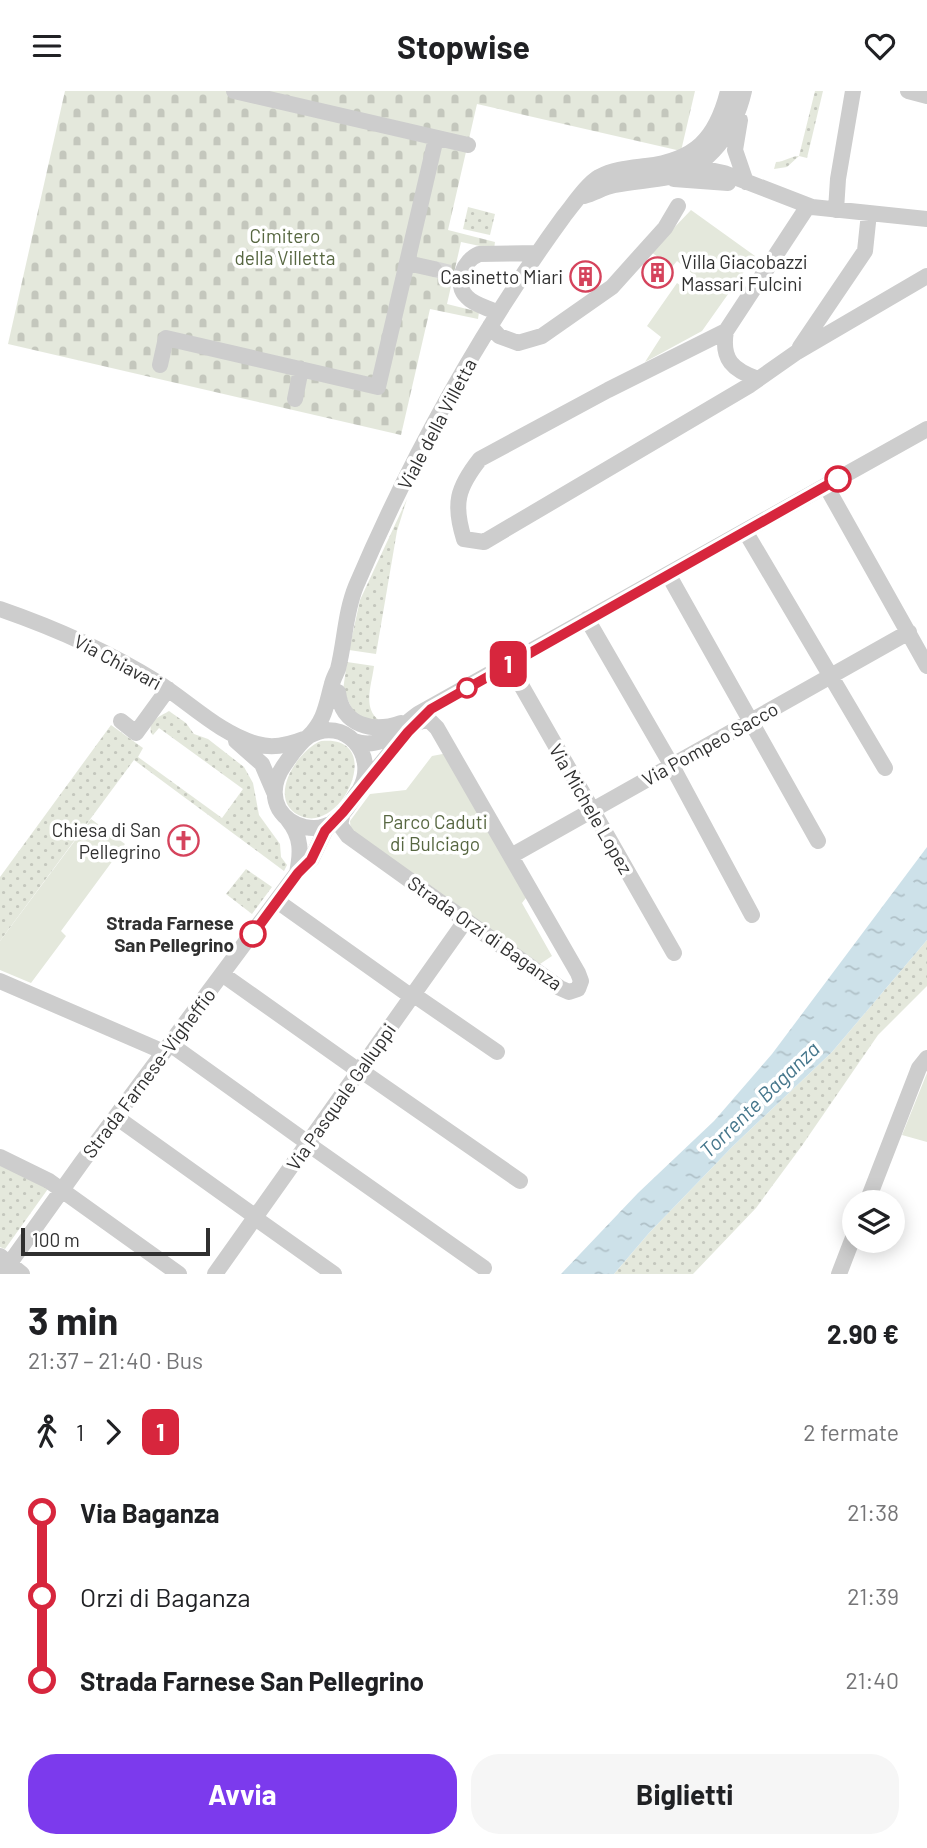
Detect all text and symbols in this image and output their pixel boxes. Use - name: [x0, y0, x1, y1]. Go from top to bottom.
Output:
- icon: menu: [28, 27, 66, 65]
- text: Stopwise: [397, 27, 530, 65]
- icon: heart: [861, 27, 899, 65]
- park label: Cimitero della Villetta: [234, 224, 336, 269]
- place label: Villa Giacobazzi Massari Fulcini: [681, 250, 808, 295]
- building icon: Villa Giacobazzi Massari Fulcini: [641, 256, 675, 290]
- building icon: Casinetto Miari: [569, 260, 603, 294]
- place label: Casinetto Miari: [440, 265, 563, 288]
- street label: Viale della Villetta: [392, 354, 481, 493]
- unlabelled marker: [825, 466, 851, 492]
- street label: Via Chiavari: [70, 629, 166, 694]
- line badge: 1: [485, 641, 531, 687]
- text: 1: [504, 649, 512, 678]
- unlabelled marker: [457, 678, 477, 698]
- street label: Via Pompeo Sacco: [638, 697, 782, 790]
- street label: Via Michele Lopez: [545, 740, 638, 878]
- park label: Parco Caduti di Bulciago: [382, 810, 488, 855]
- place label: Chiesa di San Pellegrino: [52, 818, 161, 863]
- church icon: Chiesa di San Pellegrino: [167, 824, 201, 858]
- street label: Strada Orzi di Baganza: [404, 871, 567, 995]
- place label: Strada Farnese San Pellegrino: [106, 911, 234, 956]
- marker: Strada Farnese San Pellegrino: [240, 921, 266, 947]
- street label: Strada Farnese-Vigheffio: [77, 983, 220, 1162]
- street label: Via Pasquale Galluppi: [281, 1019, 400, 1175]
- water label: Torrente Baganza: [694, 1036, 824, 1162]
- map controls: [842, 1190, 905, 1253]
- button: layers: [842, 1190, 905, 1253]
- scale bar: [21, 1225, 210, 1257]
- text: 100 m: [32, 1228, 80, 1251]
- text: 3 min: [28, 1297, 118, 1343]
- text: 2.90 €: [827, 1318, 899, 1349]
- text: 21:37 – 21:40 · Bus: [28, 1346, 203, 1374]
- icon: walk: [28, 1413, 66, 1451]
- icon: forward: [94, 1413, 132, 1451]
- text: 1: [156, 1417, 165, 1446]
- text: 1: [76, 1418, 84, 1446]
- text: 2 fermate: [803, 1418, 899, 1446]
- text: Via Baganza: [80, 1497, 220, 1528]
- text: 21:38: [847, 1498, 899, 1526]
- text: Orzi di Baganza: [80, 1581, 251, 1612]
- text: 21:39: [847, 1582, 899, 1610]
- text: Strada Farnese San Pellegrino: [80, 1665, 424, 1696]
- text: 21:40: [845, 1666, 899, 1694]
- button: Avvia: [28, 1754, 457, 1834]
- button: Biglietti: [471, 1754, 899, 1834]

